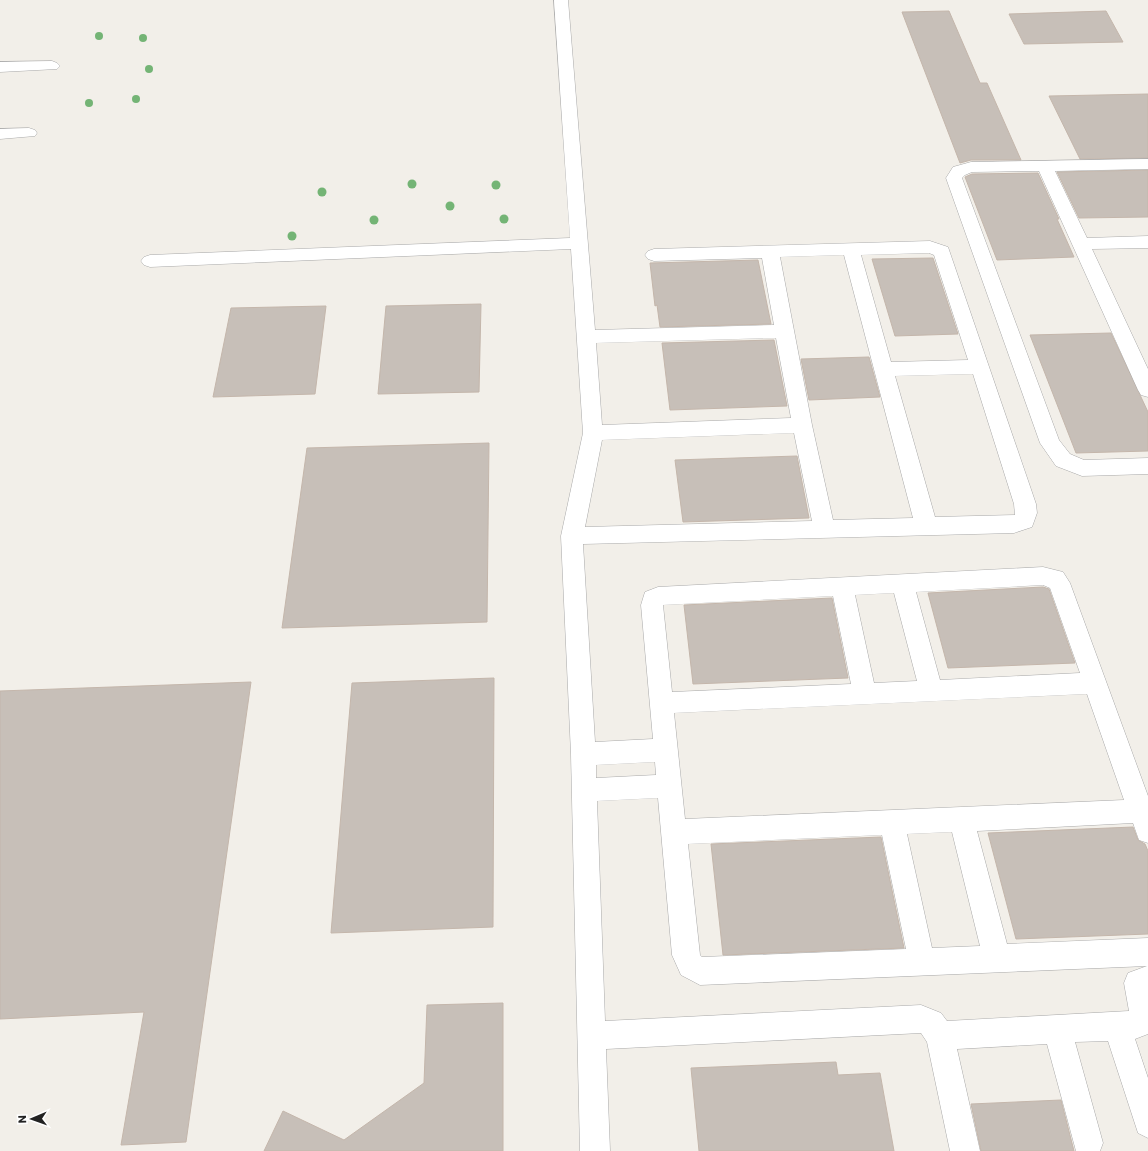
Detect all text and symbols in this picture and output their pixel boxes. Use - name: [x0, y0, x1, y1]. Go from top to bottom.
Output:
- north arrow: [12, 1099, 52, 1139]
- text: N: [14, 1115, 30, 1124]

